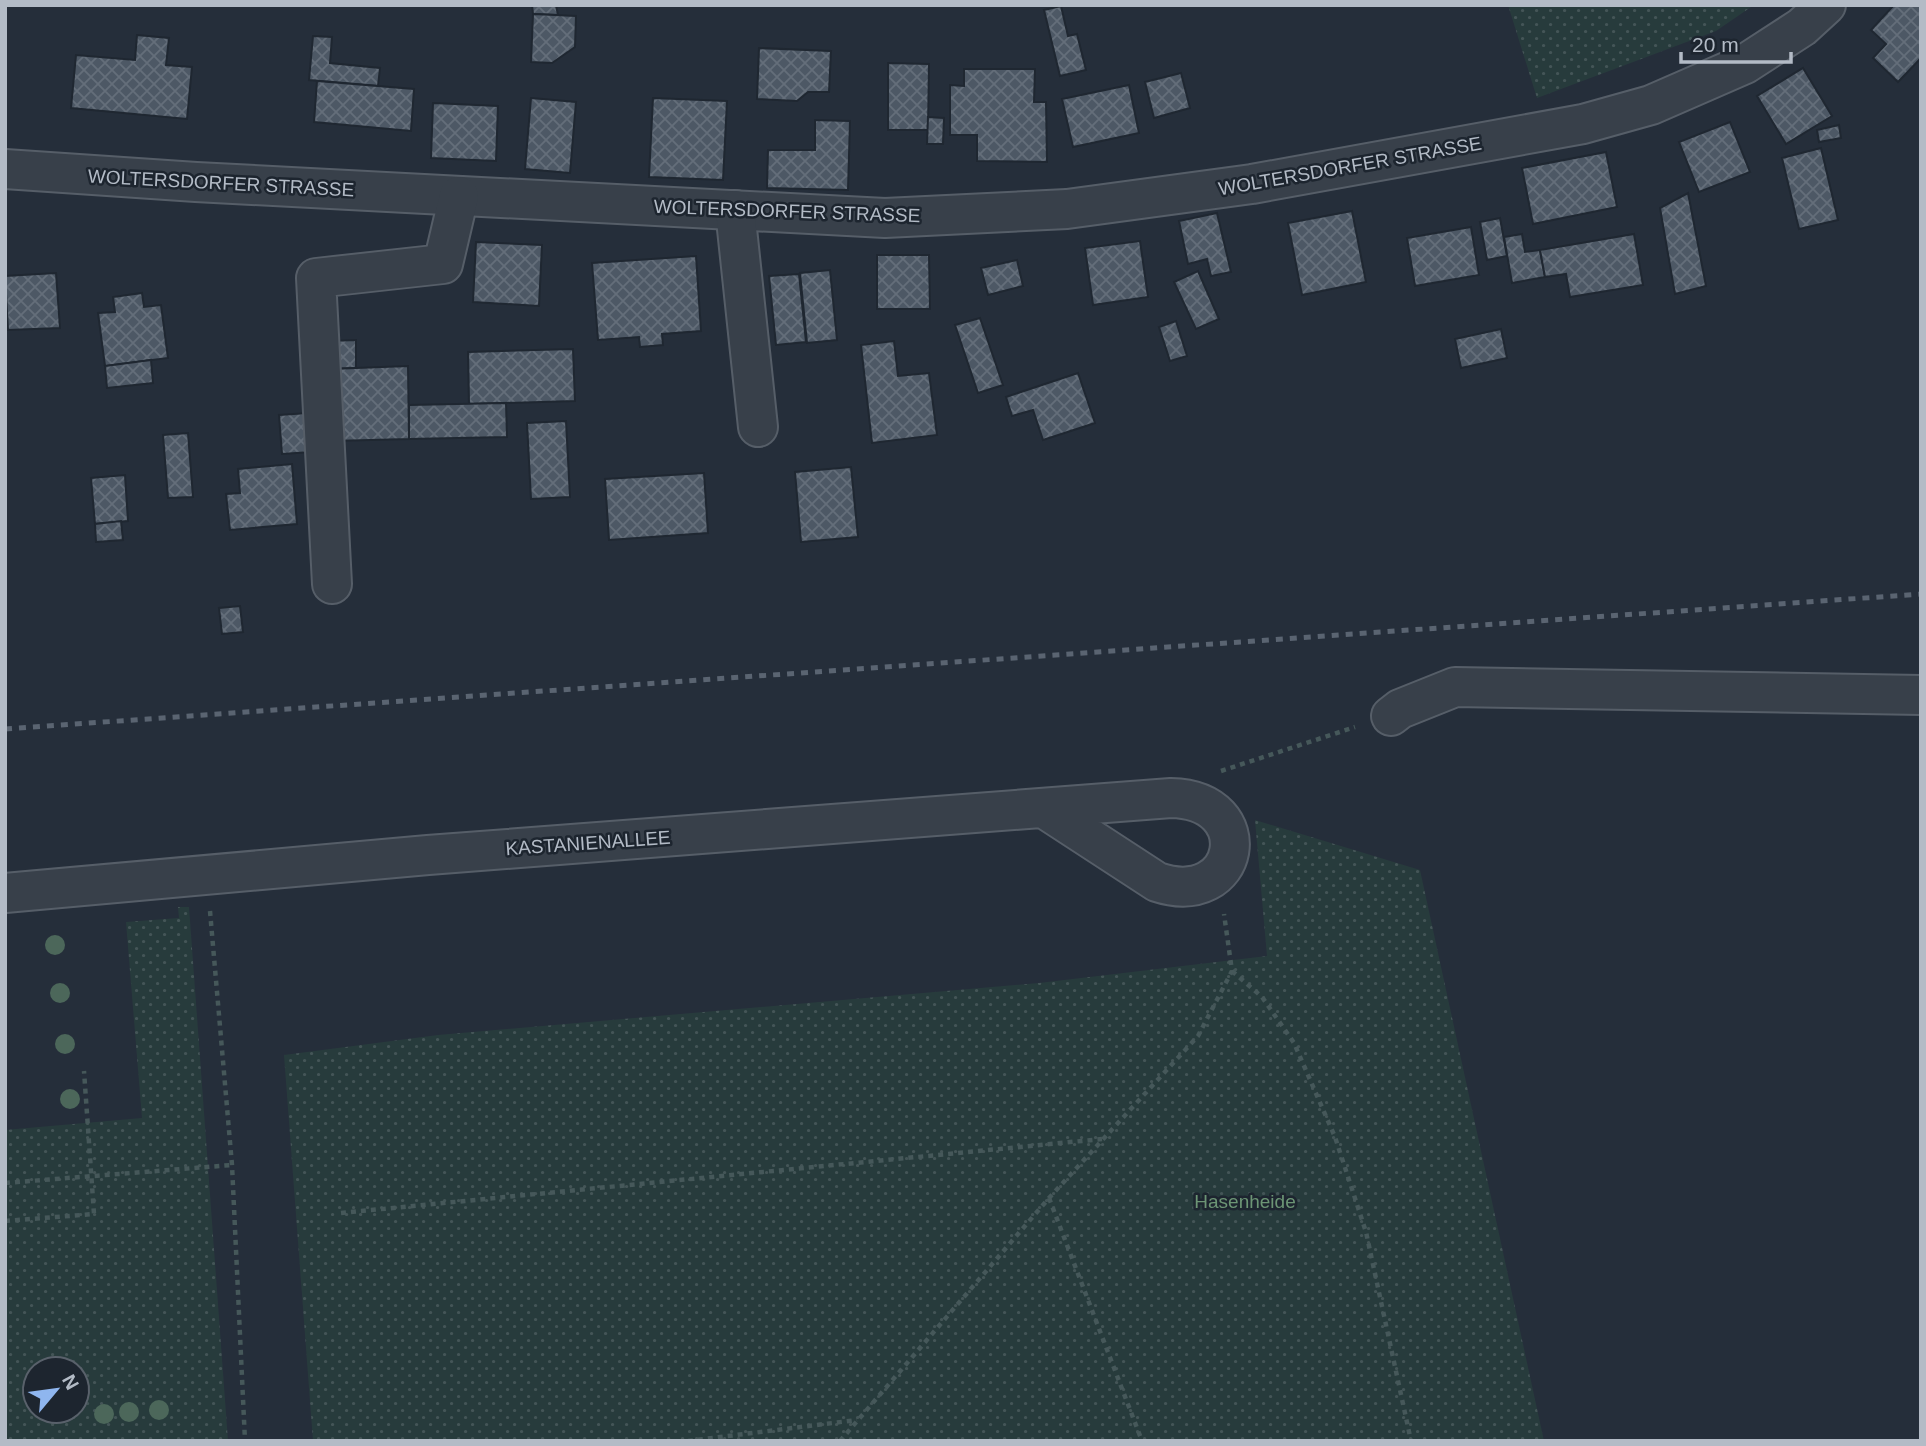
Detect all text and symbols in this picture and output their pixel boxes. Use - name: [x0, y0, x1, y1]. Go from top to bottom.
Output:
- scale bar: [1681, 21, 1791, 65]
- text: 20 m: [1692, 33, 1739, 56]
- street label: WOLTERSDORFER STRASSE: [1217, 133, 1483, 199]
- street label: WOLTERSDORFER STRASSE: [87, 166, 355, 200]
- street label: WOLTERSDORFER STRASSE: [653, 196, 921, 226]
- street label: KASTANIENALLEE: [505, 827, 671, 859]
- park label: Hasenheide: [1194, 1191, 1296, 1212]
- north arrow: [21, 1355, 91, 1425]
- text: N: [58, 1371, 83, 1393]

